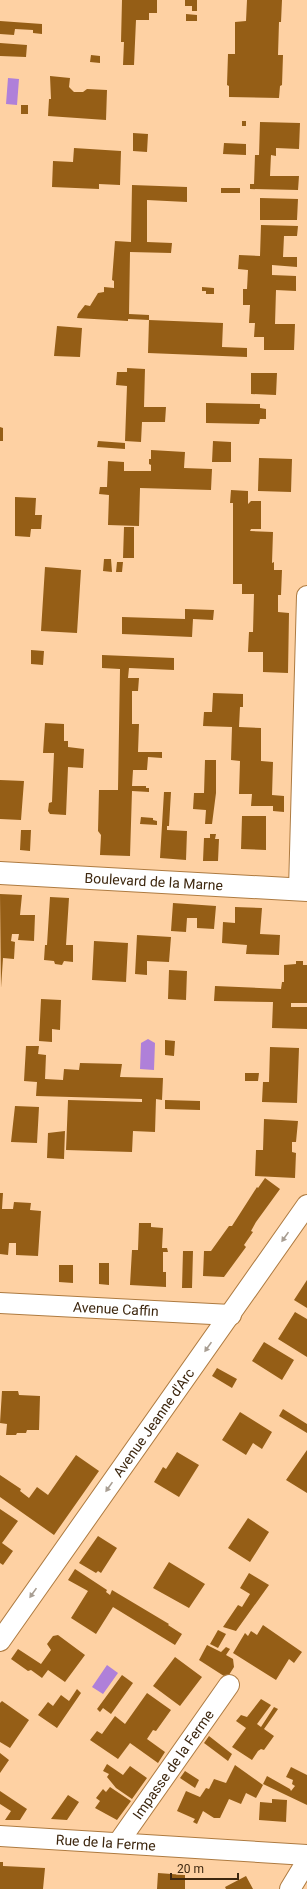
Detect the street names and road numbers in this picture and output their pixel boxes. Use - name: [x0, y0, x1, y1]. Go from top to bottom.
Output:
- street label: Boulevard de la Marne: [84, 870, 223, 893]
- street label: Avenue Caffin: [73, 1299, 159, 1319]
- street label: Avenue Jeanne d'Arc: [110, 1365, 197, 1480]
- street label: Impasse de la Ferme: [129, 1707, 217, 1822]
- street label: Rue de la Ferme: [55, 1831, 156, 1854]

